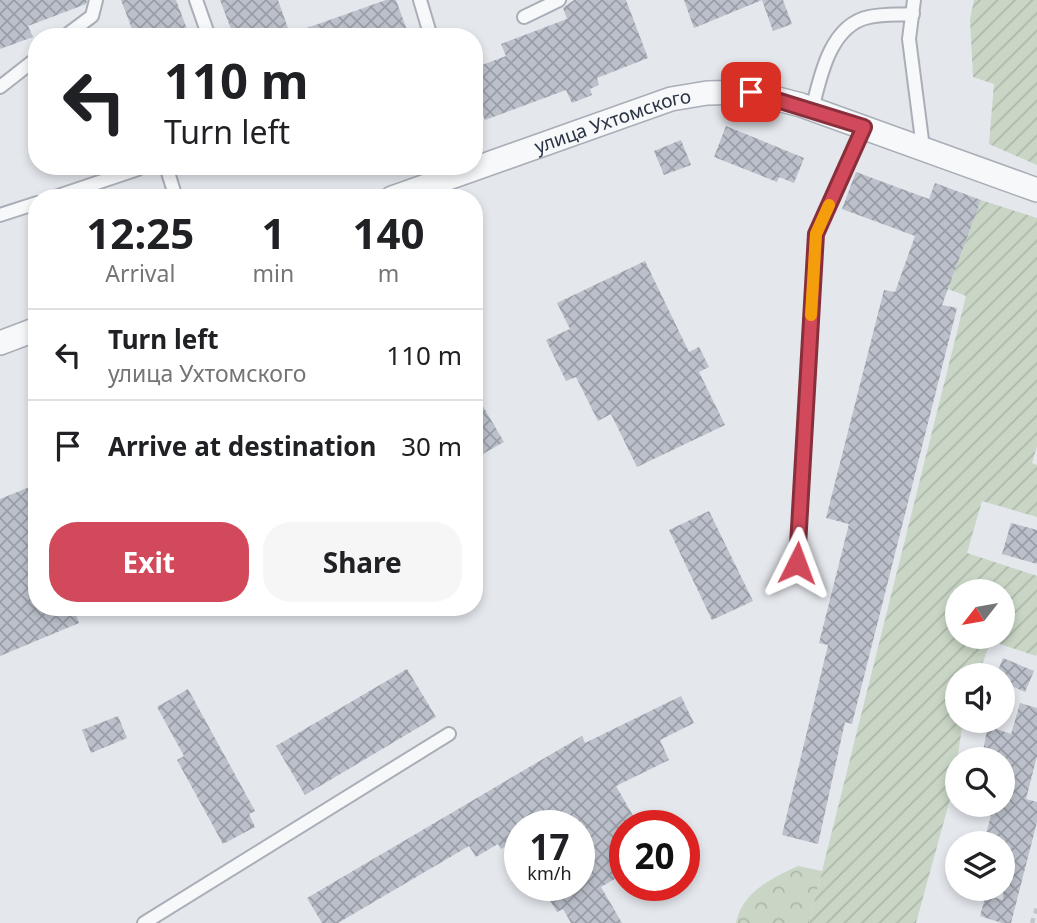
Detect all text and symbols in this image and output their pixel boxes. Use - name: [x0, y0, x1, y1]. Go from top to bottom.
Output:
- text: 110 m: [164, 47, 309, 113]
- icon: left: [49, 56, 140, 147]
- pin: [721, 62, 781, 122]
- icon: arrive: [732, 73, 770, 111]
- street label: улица Ухтомского: [531, 83, 693, 159]
- text: Turn left: [164, 110, 290, 153]
- text: 12:25: [86, 204, 194, 261]
- text: 1: [261, 204, 285, 261]
- text: 140: [353, 204, 425, 261]
- text: Arrival: [105, 257, 175, 289]
- text: min: [253, 257, 294, 289]
- text: m: [378, 257, 399, 289]
- text: Turn left: [108, 321, 219, 357]
- icon: left: [49, 336, 87, 374]
- text: 110 m: [386, 337, 462, 373]
- text: улица Ухтомского: [108, 357, 306, 389]
- icon: arrive: [49, 427, 87, 465]
- text: Arrive at destination: [108, 428, 377, 464]
- text: 30 m: [401, 428, 462, 464]
- button: Exit: [49, 522, 249, 602]
- button: Share: [263, 522, 462, 602]
- position arrow: [760, 526, 834, 600]
- north arrow: [945, 579, 1015, 649]
- map controls: [945, 579, 1015, 901]
- button: sound: [945, 663, 1015, 733]
- button: search: [945, 747, 1015, 817]
- speed limit sign: 20: [609, 810, 700, 901]
- text: 17: [529, 823, 570, 870]
- button: layers: [945, 831, 1015, 901]
- text: km/h: [527, 861, 572, 885]

